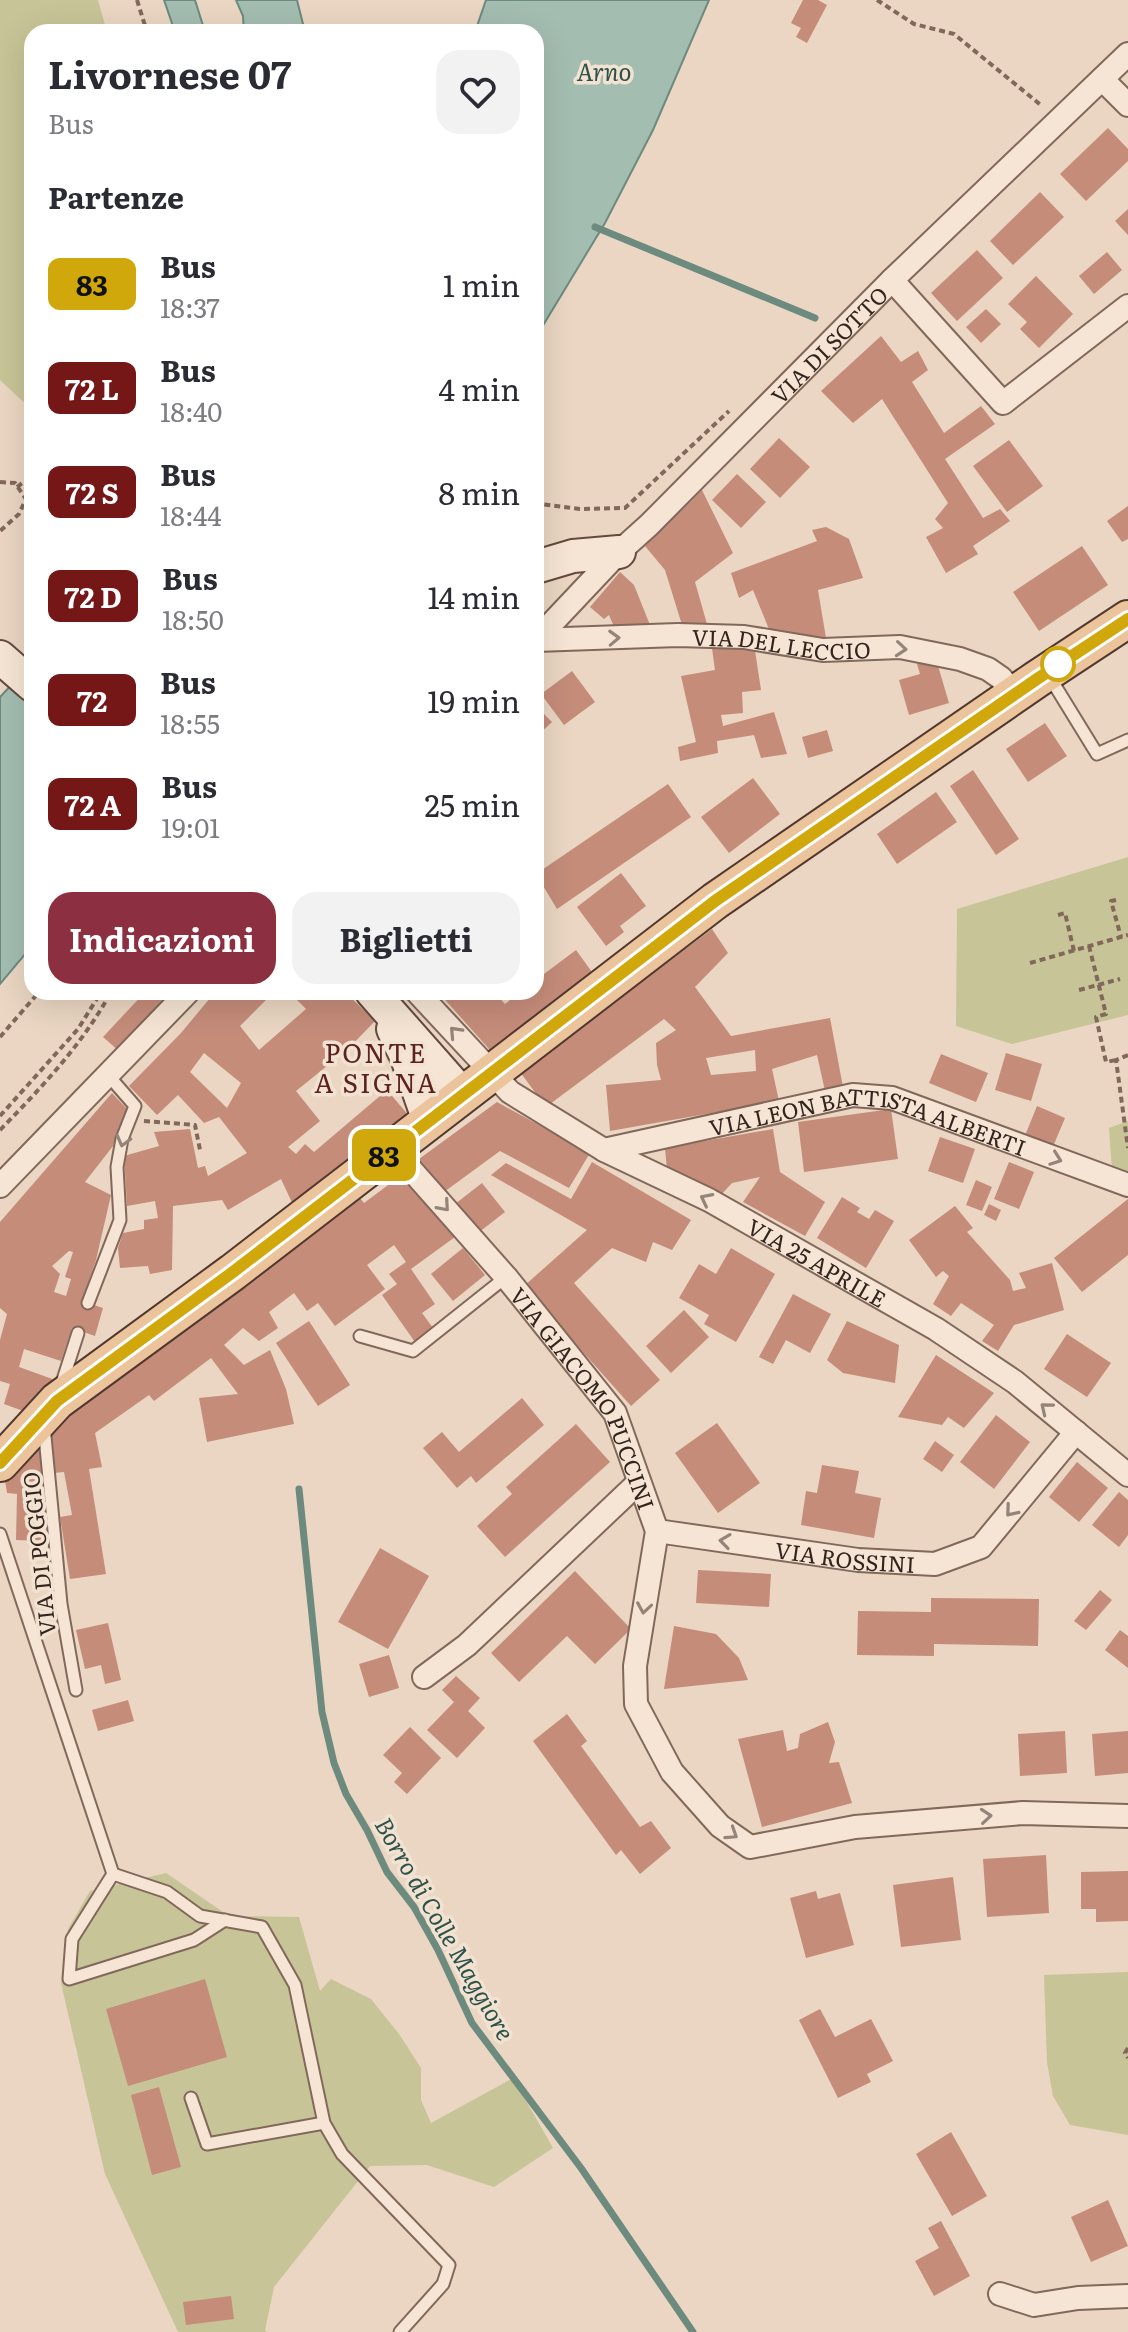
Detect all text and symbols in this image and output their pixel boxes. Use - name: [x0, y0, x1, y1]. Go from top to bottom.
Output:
- text: Livornese 07: [48, 44, 291, 101]
- button: heart: [436, 50, 520, 134]
- water label: Arno: [577, 53, 631, 88]
- text: Bus: [48, 103, 93, 142]
- text: Partenze: [48, 174, 184, 218]
- text: Bus: [160, 243, 216, 287]
- text: 1 min: [443, 262, 520, 306]
- text: 83: [76, 263, 108, 305]
- street label: VIA DI SOTTO: [762, 278, 894, 411]
- text: 18:37: [160, 287, 220, 326]
- text: Bus: [160, 347, 216, 391]
- text: 4 min: [439, 366, 520, 410]
- text: 72 L: [65, 367, 119, 409]
- text: 18:40: [160, 391, 222, 430]
- text: Bus: [160, 451, 216, 495]
- text: 8 min: [439, 470, 520, 514]
- text: 72 S: [65, 471, 119, 513]
- text: 18:44: [160, 495, 222, 534]
- text: Bus: [162, 555, 218, 599]
- text: 14 min: [428, 574, 520, 618]
- text: 72 D: [64, 575, 122, 617]
- text: 18:50: [162, 599, 224, 638]
- street label: VIA DEL LECCIO: [692, 619, 871, 667]
- one-way arrow: [608, 629, 621, 646]
- one-way arrow: [895, 640, 908, 657]
- unlabelled marker: [1041, 647, 1075, 681]
- text: Bus: [160, 659, 216, 703]
- text: 19 min: [427, 678, 520, 722]
- text: 72: [77, 679, 107, 721]
- text: 18:55: [160, 703, 220, 742]
- text: Bus: [161, 763, 217, 807]
- text: 25 min: [425, 782, 520, 826]
- text: 72 A: [64, 783, 121, 825]
- text: 19:01: [161, 807, 220, 846]
- button: Indicazioni: [48, 892, 276, 984]
- button: Biglietti: [292, 892, 520, 984]
- one-way arrow: [450, 1027, 464, 1041]
- district label: PONTE A SIGNA: [314, 1032, 438, 1101]
- street label: VIA LEON BATTISTA ALBERTI: [706, 1078, 1031, 1163]
- line badge: 83: [348, 1129, 420, 1181]
- one-way arrow: [115, 1133, 132, 1147]
- text: 83: [368, 1134, 400, 1176]
- one-way arrow: [1049, 1149, 1063, 1165]
- one-way arrow: [699, 1193, 714, 1209]
- one-way arrow: [434, 1197, 449, 1212]
- street label: VIA 25 APRILE: [742, 1209, 893, 1314]
- street label: VIA GIACOMO PUCCINI: [503, 1279, 664, 1514]
- one-way arrow: [1041, 1403, 1055, 1418]
- street label: VIA DI POGGIO: [13, 1470, 63, 1638]
- one-way arrow: [1006, 1502, 1021, 1516]
- street label: VIA ROSSINI: [773, 1532, 916, 1579]
- one-way arrow: [718, 1533, 732, 1550]
- one-way arrow: [636, 1601, 653, 1615]
- one-way arrow: [980, 1808, 993, 1825]
- water label: Borro di Colle Maggiore: [368, 1810, 524, 2046]
- one-way arrow: [723, 1824, 737, 1839]

